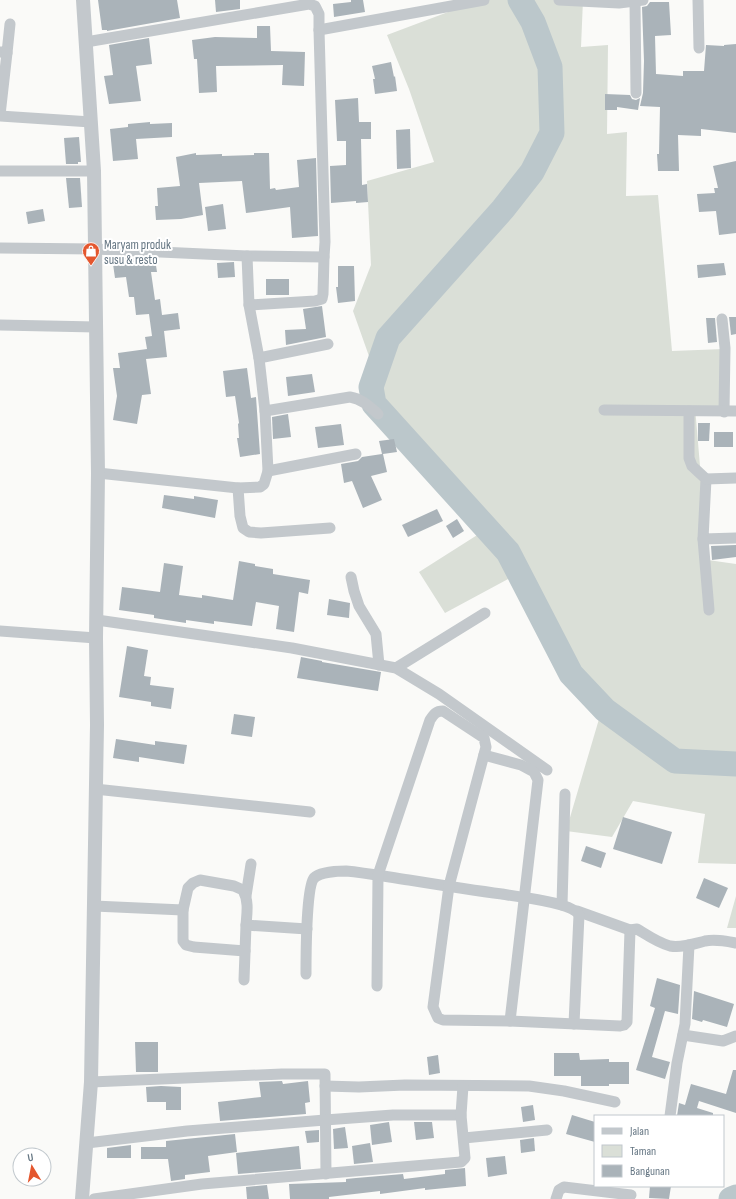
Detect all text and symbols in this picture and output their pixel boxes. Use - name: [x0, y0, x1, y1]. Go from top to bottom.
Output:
- place label: Maryam produk susu & resto: [104, 237, 171, 268]
- shop icon: Maryam produk susu & resto: [81, 241, 101, 266]
- legend: [594, 1115, 724, 1187]
- text: Jalan: [629, 1124, 649, 1139]
- text: Taman: [630, 1144, 656, 1159]
- north arrow: [12, 1147, 52, 1187]
- text: U: [26, 1151, 35, 1165]
- text: Bangunan: [630, 1164, 670, 1179]

